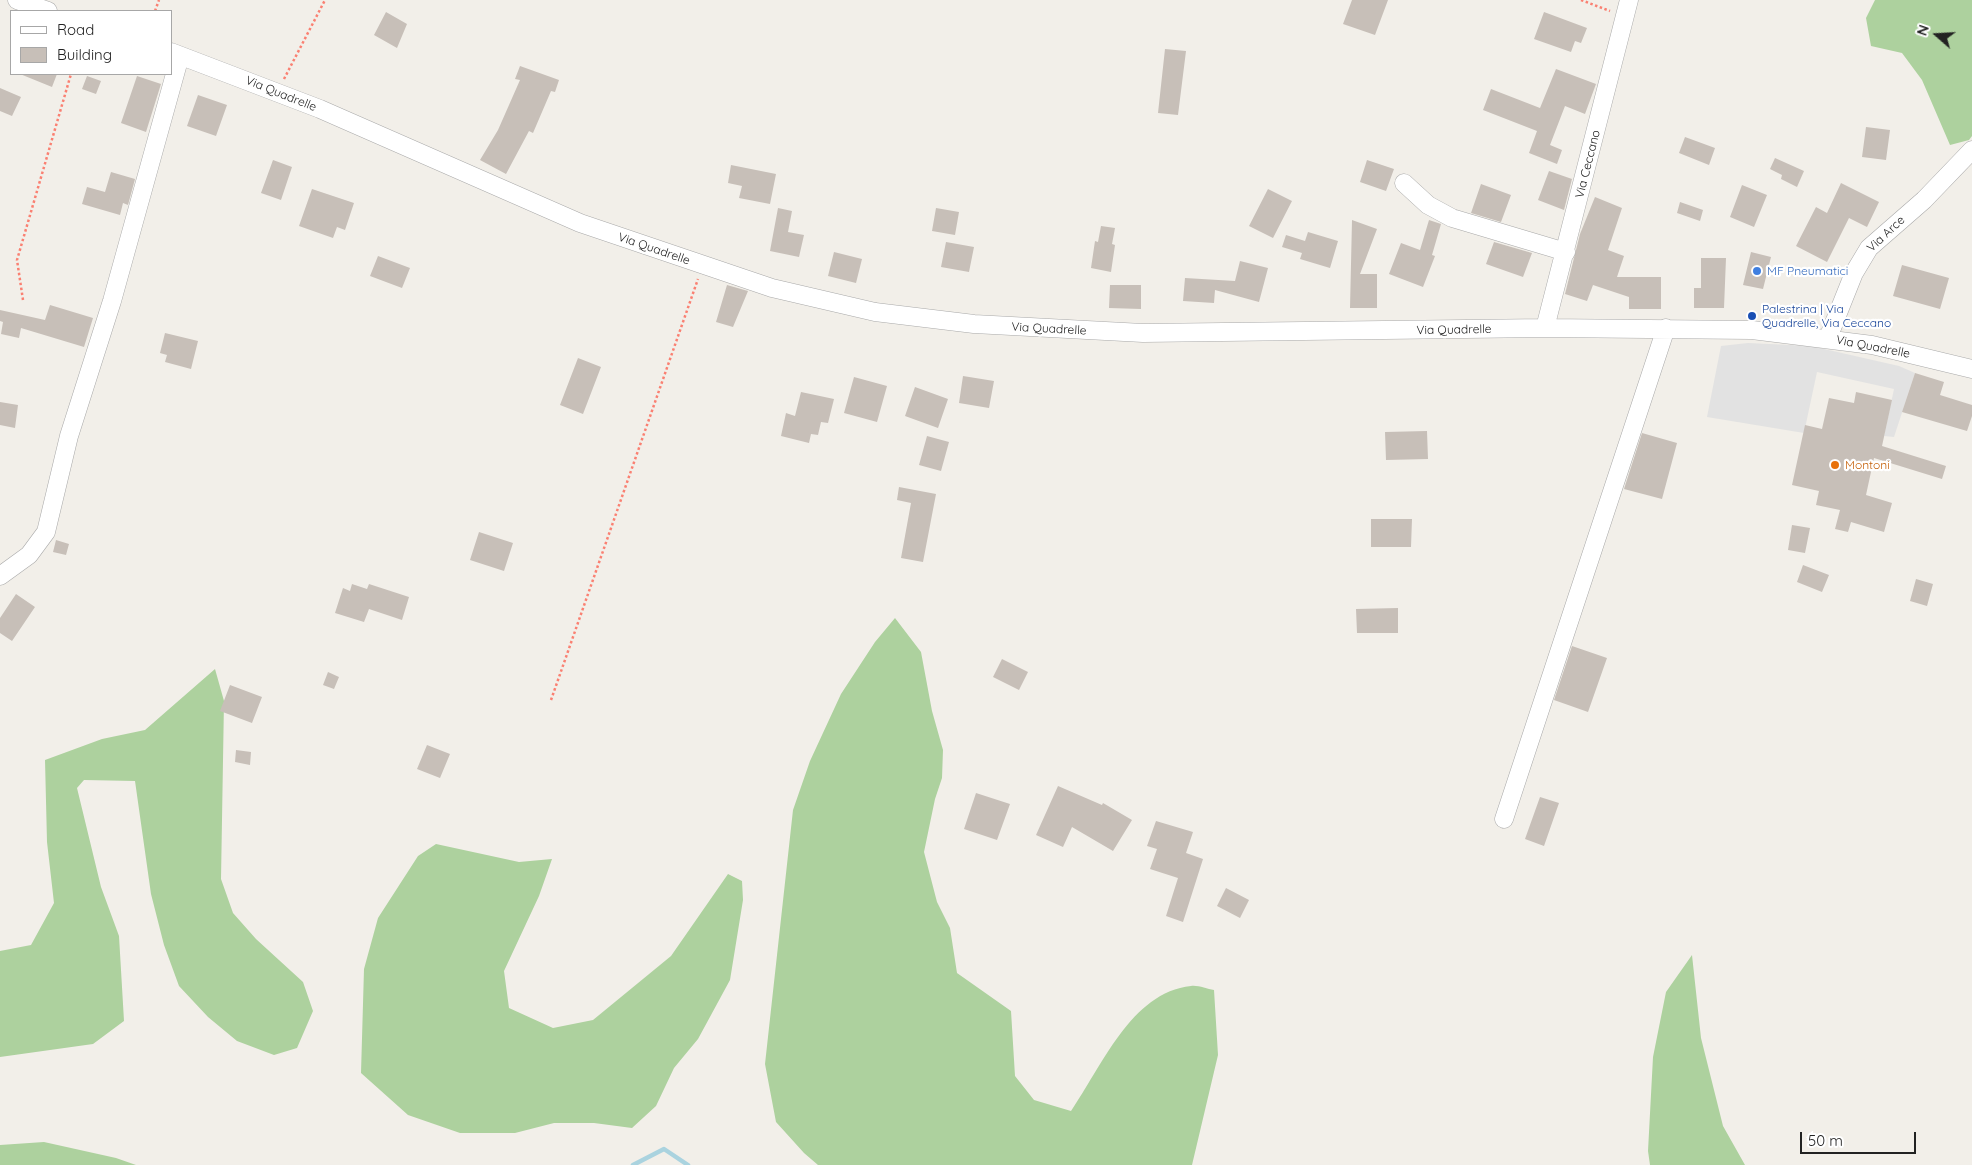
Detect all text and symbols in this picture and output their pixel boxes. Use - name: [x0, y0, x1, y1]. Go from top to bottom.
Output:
- legend: [10, 10, 172, 75]
- north arrow: [1912, 10, 1962, 60]
- text: Road: [57, 20, 94, 39]
- text: N: [1913, 22, 1933, 38]
- text: Building: [57, 45, 112, 64]
- street label: Via Quadrelle: [243, 73, 319, 115]
- street label: Via Ceccano: [1573, 128, 1603, 200]
- street label: Via Arce: [1864, 213, 1908, 255]
- street label: Via Quadrelle: [616, 230, 692, 268]
- place label: MF Pneumatici: [1767, 264, 1848, 278]
- marker: MF Pneumatici: [1751, 265, 1763, 277]
- place label: Palestrina | Via Quadrelle, Via Ceccano: [1762, 302, 1891, 330]
- marker: Palestrina | Via Quadrelle, Via Ceccano: [1746, 310, 1758, 322]
- street label: Via Quadrelle: [1011, 320, 1087, 338]
- street label: Via Quadrelle: [1416, 322, 1492, 338]
- street label: Via Quadrelle: [1835, 333, 1911, 361]
- place label: Montoni: [1845, 458, 1890, 472]
- marker: Montoni: [1829, 459, 1841, 471]
- scale bar: [1802, 1122, 1918, 1154]
- text: 50 m: [1808, 1131, 1843, 1150]

